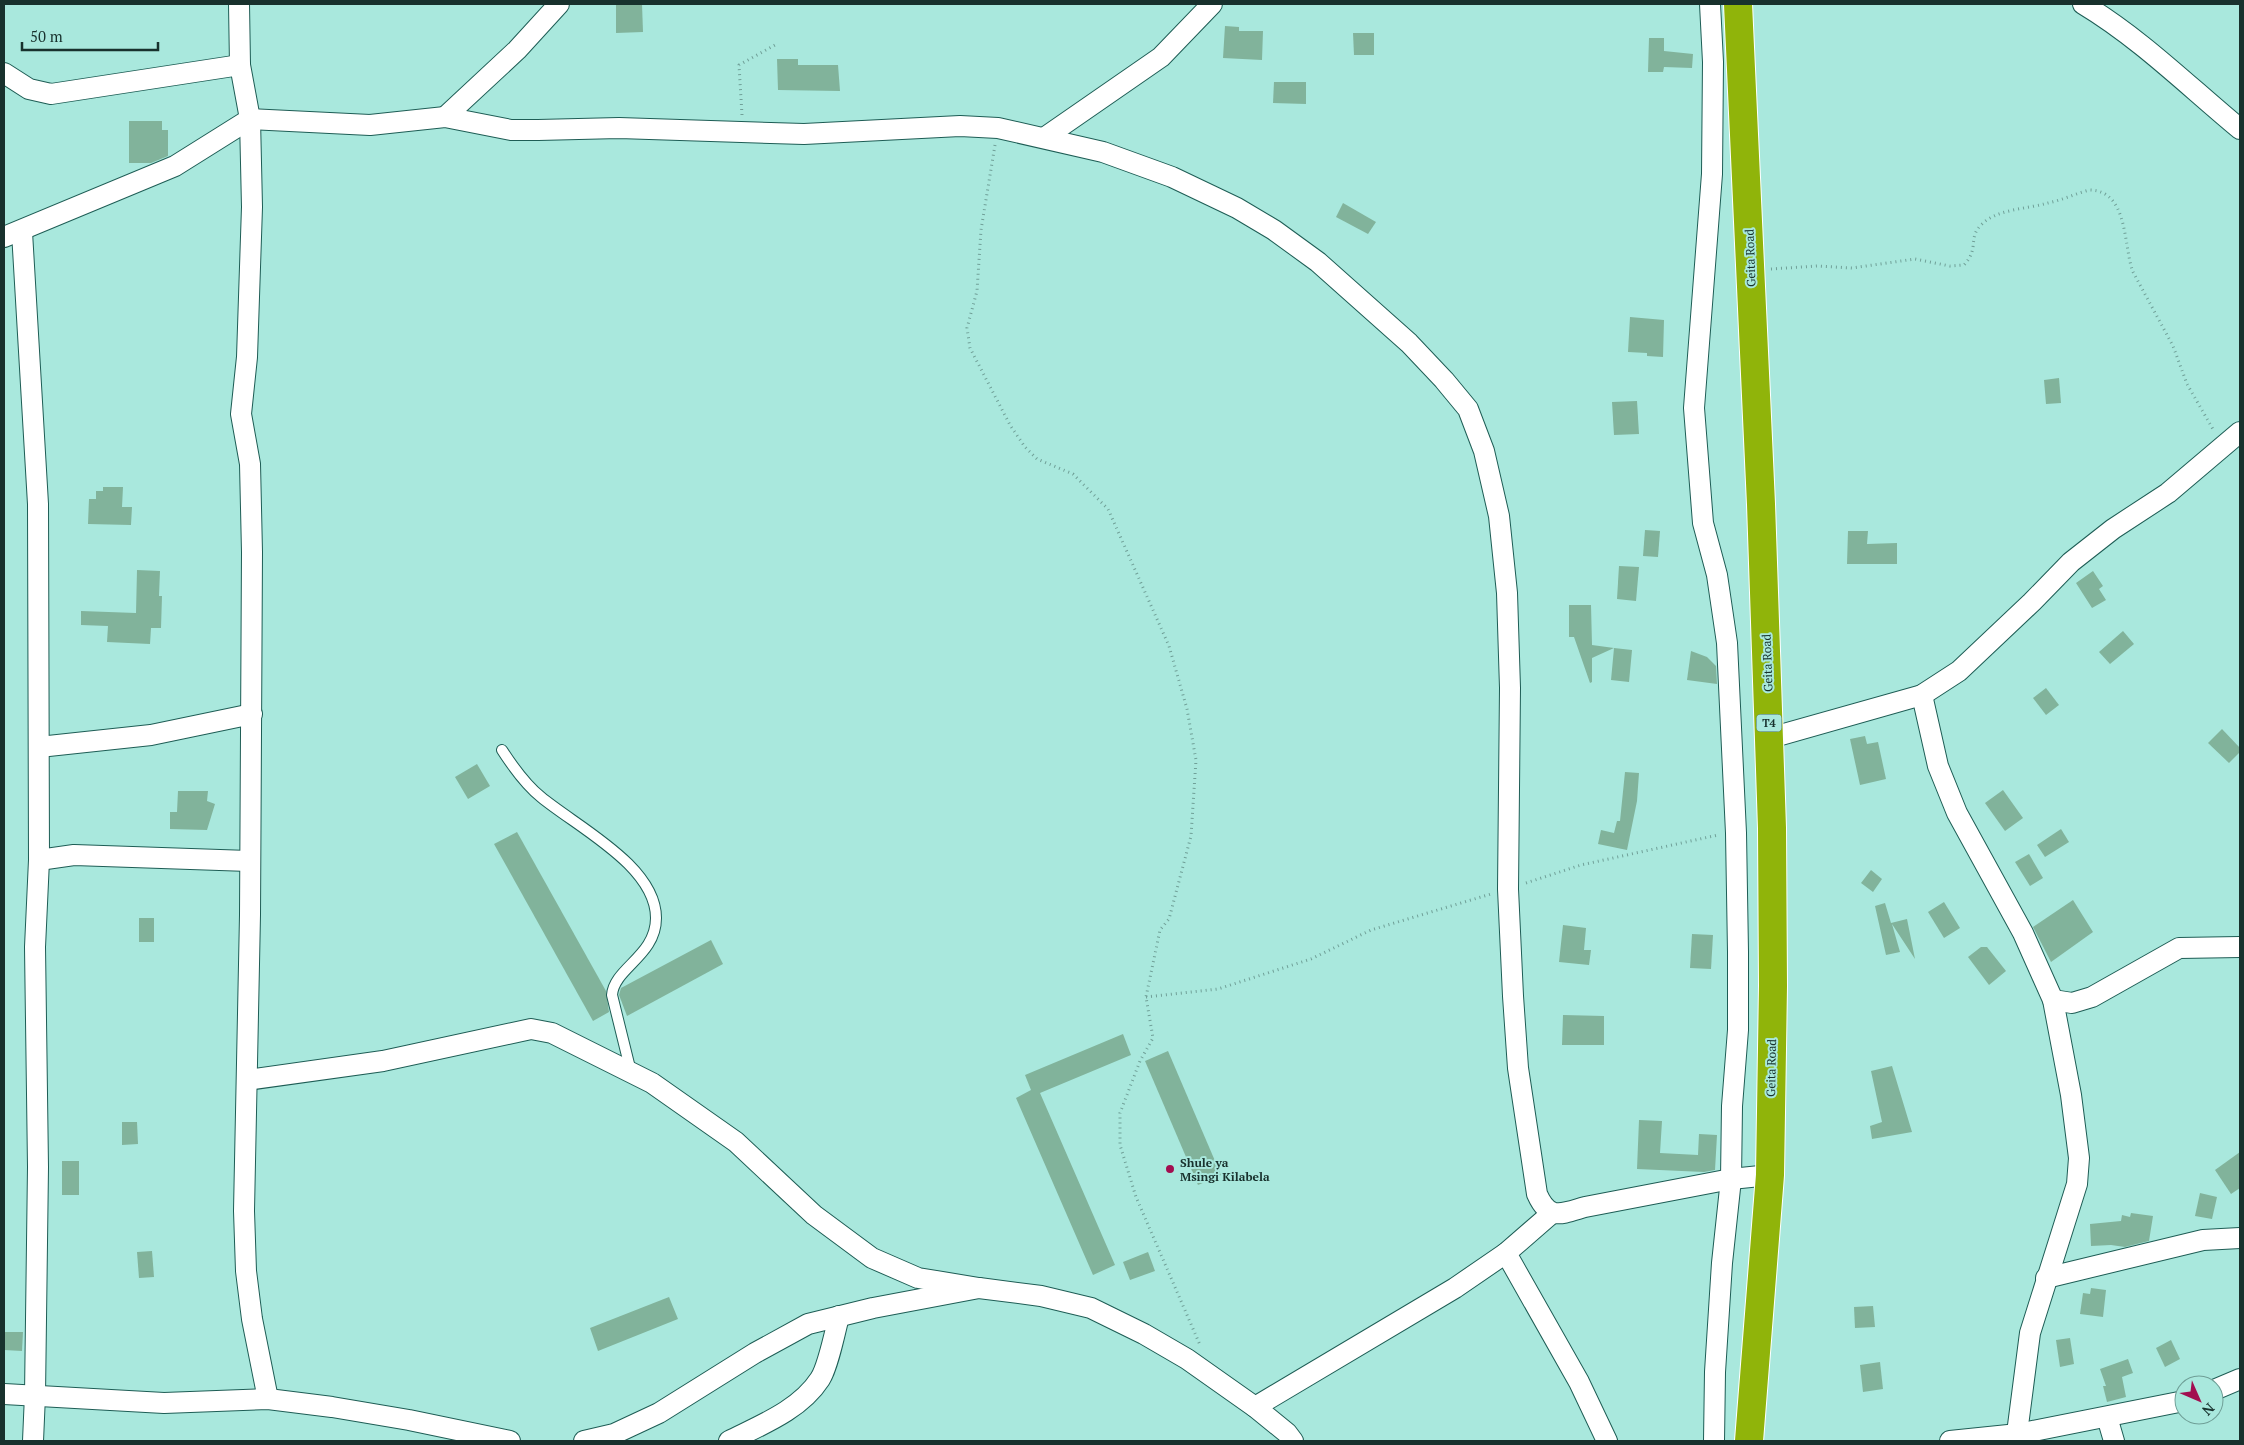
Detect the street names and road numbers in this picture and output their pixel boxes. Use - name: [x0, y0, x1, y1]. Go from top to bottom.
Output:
- street label: Geita Road: [1741, 228, 1759, 287]
- street label: Geita Road: [1758, 633, 1776, 692]
- road number: T4: [1756, 714, 1782, 731]
- street label: Geita Road: [1763, 1038, 1779, 1097]

